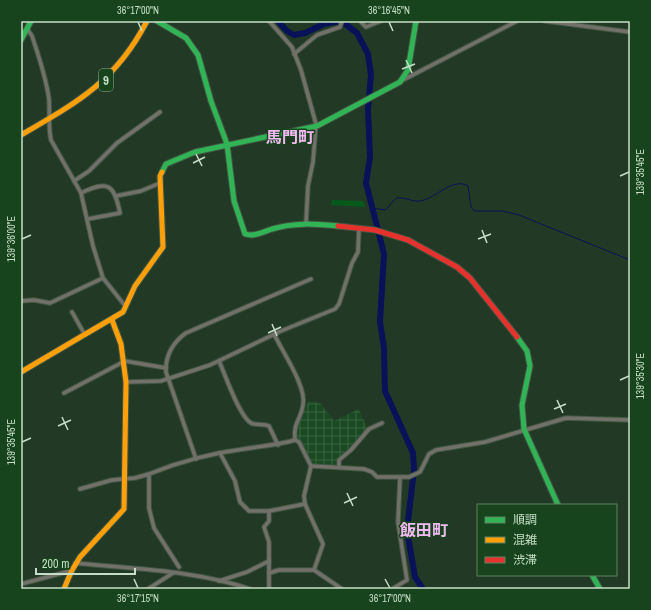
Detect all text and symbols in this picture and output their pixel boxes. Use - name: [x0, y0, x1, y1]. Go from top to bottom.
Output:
- text: 36°17'00"N: [117, 4, 159, 17]
- text: 36°16'45"N: [368, 4, 410, 17]
- road number: 9: [99, 69, 113, 91]
- district label: 馬門町: [266, 126, 314, 148]
- text: 139°35'45"E: [634, 149, 647, 195]
- text: 139°36'00"E: [5, 216, 18, 262]
- text: 139°35'30"E: [634, 353, 647, 399]
- text: 139°35'45"E: [5, 419, 18, 465]
- legend: [477, 504, 617, 576]
- text: 順調: [513, 512, 537, 528]
- district label: 飯田町: [399, 519, 448, 541]
- text: 混雑: [513, 532, 537, 548]
- scale bar: [36, 550, 135, 576]
- text: 渋滞: [513, 552, 537, 568]
- text: 200 m: [42, 556, 69, 572]
- text: 36°17'15"N: [117, 592, 159, 605]
- text: 36°17'00"N: [369, 592, 411, 605]

